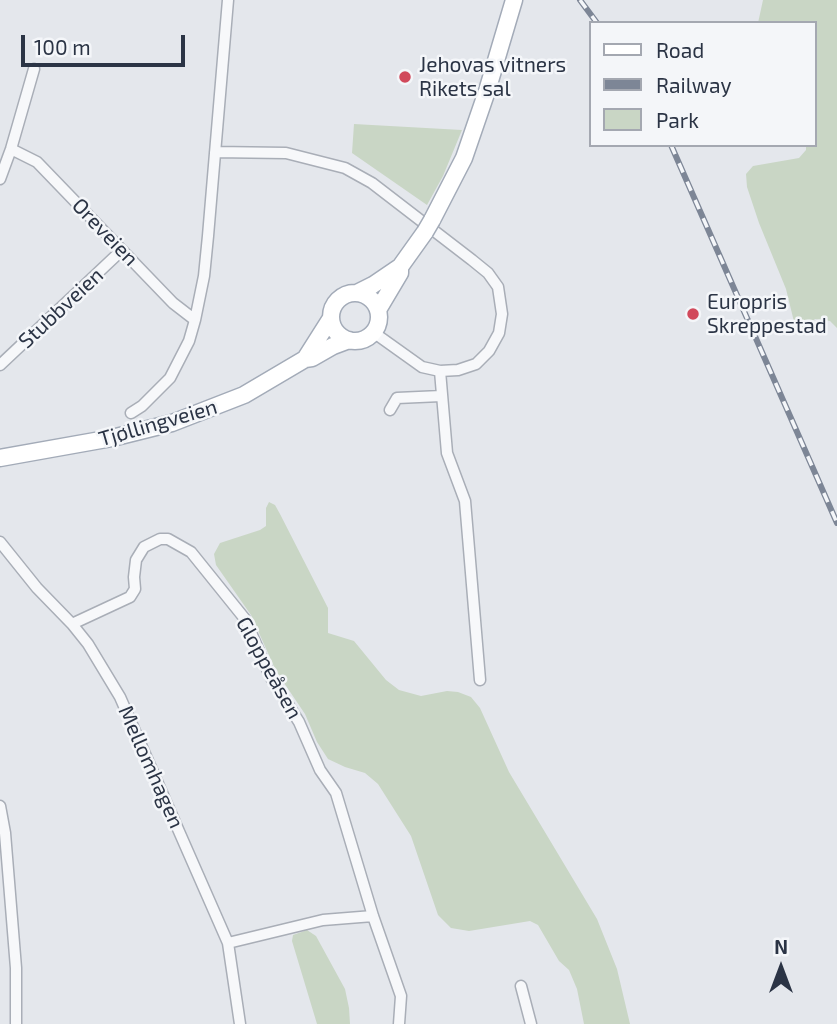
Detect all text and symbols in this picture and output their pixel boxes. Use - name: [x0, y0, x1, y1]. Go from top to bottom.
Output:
- scale bar: [24, 21, 189, 65]
- legend: [588, 21, 816, 147]
- text: 100 m: [34, 34, 91, 59]
- text: Road: [656, 37, 704, 62]
- place label: Jehovas vitners Rikets sal: [419, 52, 566, 102]
- marker: Jehovas vitners Rikets sal: [397, 69, 413, 85]
- text: Railway: [656, 72, 732, 97]
- text: Park: [656, 107, 699, 132]
- street label: Oreveien: [67, 193, 143, 271]
- street label: Stubbveien: [13, 262, 109, 354]
- place label: Europris Skreppestad: [707, 289, 827, 339]
- marker: Europris Skreppestad: [685, 306, 701, 322]
- street label: Tjøllingveien: [96, 394, 220, 452]
- street label: Gloppeåsen: [231, 613, 307, 723]
- street label: Mellomhagen: [113, 702, 189, 832]
- north arrow: [746, 933, 816, 1003]
- text: N: [774, 935, 788, 958]

